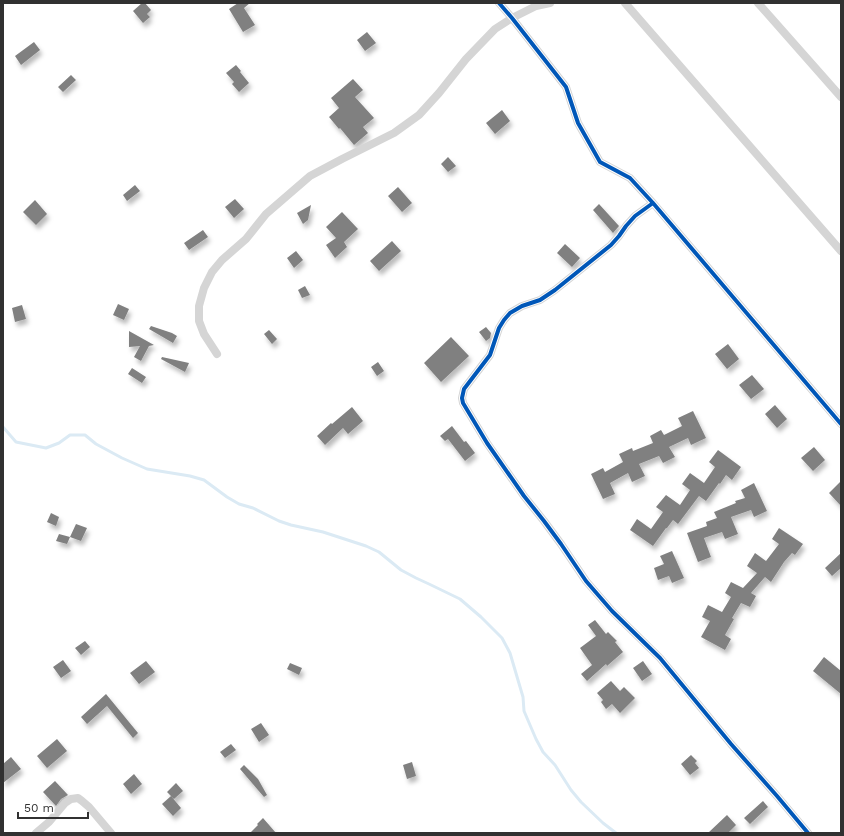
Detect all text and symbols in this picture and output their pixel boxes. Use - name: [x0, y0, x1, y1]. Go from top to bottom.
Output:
- scale bar: [18, 794, 88, 820]
- text: 50 m: [24, 801, 54, 815]

